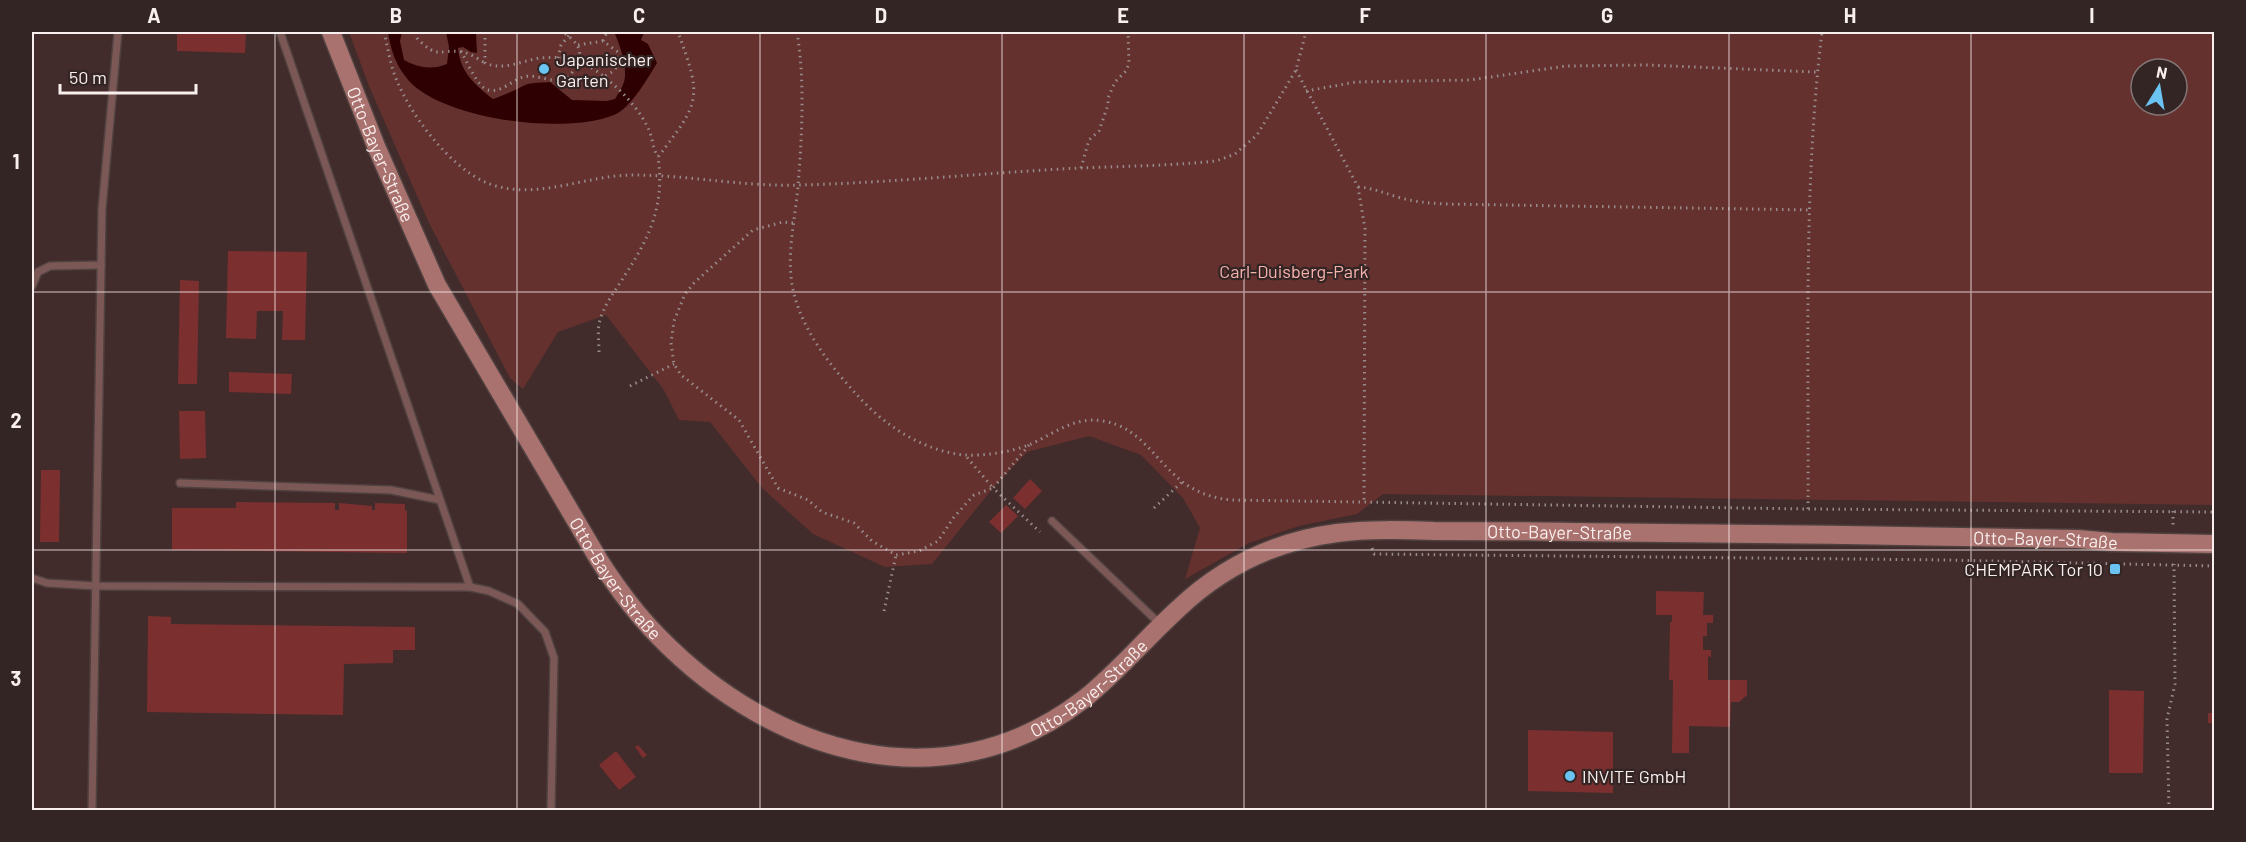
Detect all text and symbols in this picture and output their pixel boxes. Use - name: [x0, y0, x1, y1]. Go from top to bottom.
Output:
- text: A: [147, 3, 161, 27]
- text: B: [390, 3, 402, 27]
- text: C: [633, 3, 645, 27]
- text: D: [875, 3, 887, 27]
- text: E: [1117, 3, 1129, 27]
- text: F: [1359, 3, 1371, 27]
- text: G: [1601, 3, 1613, 27]
- text: H: [1844, 3, 1856, 27]
- text: I: [2089, 3, 2095, 27]
- place label: Japanischer Garten: [556, 48, 653, 91]
- scale bar: [60, 57, 196, 95]
- north arrow: [2129, 57, 2189, 117]
- text: N: [2155, 61, 2169, 82]
- marker: Japanischer Garten: [537, 62, 551, 76]
- text: 50 m: [69, 66, 107, 88]
- street label: Otto-Bayer-Straße: [343, 83, 419, 225]
- text: 1: [12, 149, 20, 173]
- park label: Carl-Duisberg-Park: [1219, 260, 1369, 282]
- text: 2: [10, 408, 22, 432]
- street label: Otto-Bayer-Straße: [565, 513, 666, 644]
- street label: Otto-Bayer-Straße: [1487, 520, 1632, 543]
- street label: Otto-Bayer-Straße: [1973, 526, 2118, 553]
- place label: CHEMPARK Tor 10: [1964, 558, 2103, 580]
- marker: CHEMPARK Tor 10: [2108, 562, 2122, 576]
- street label: Otto-Bayer-Straße: [1026, 635, 1152, 742]
- text: 3: [11, 666, 21, 690]
- place label: INVITE GmbH: [1582, 765, 1686, 787]
- marker: INVITE GmbH: [1563, 769, 1577, 783]

